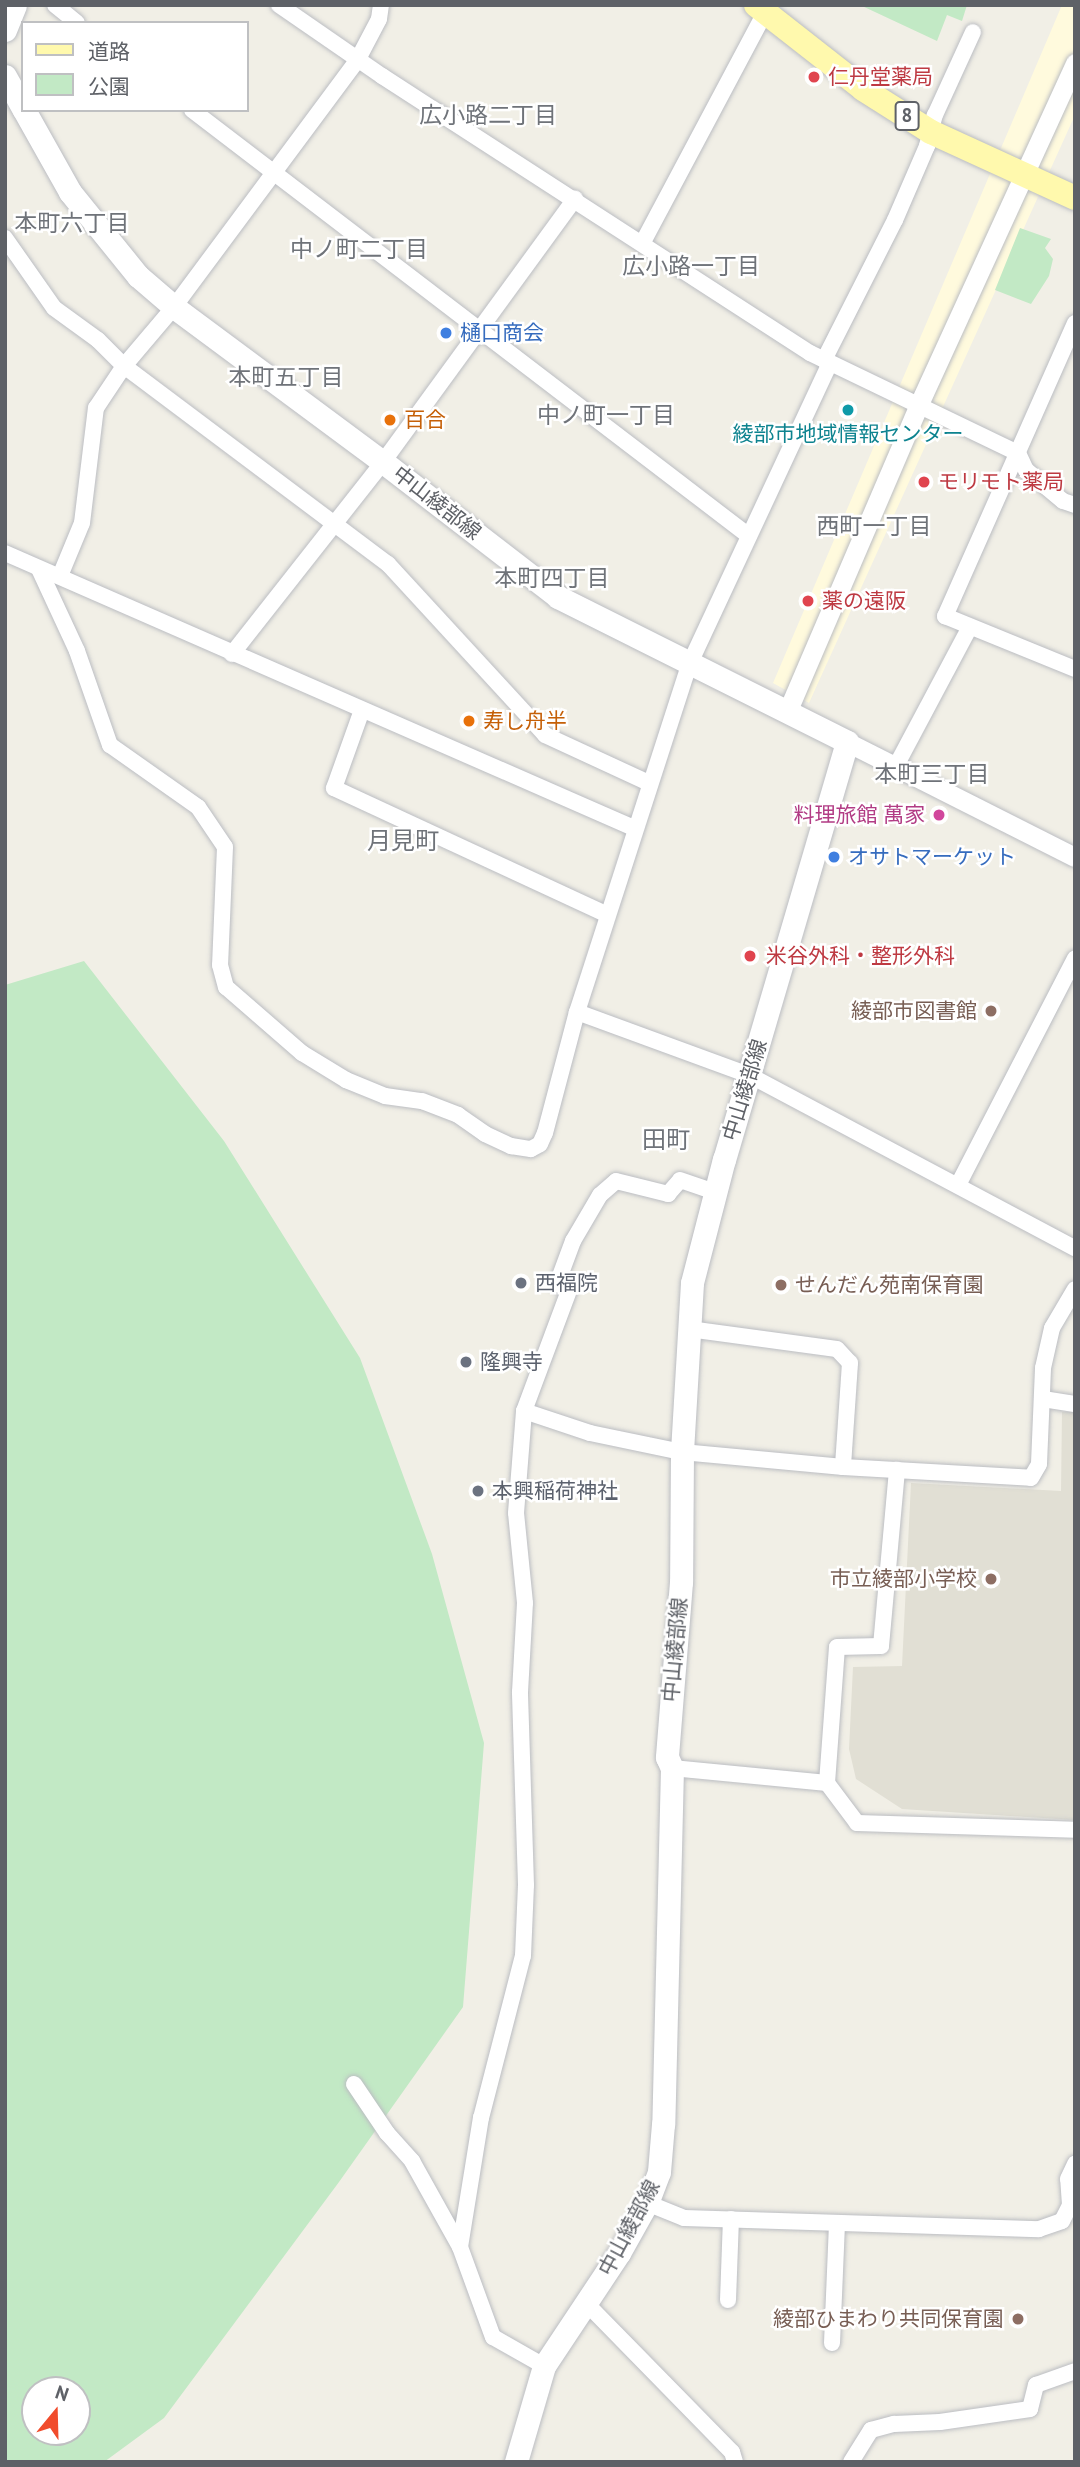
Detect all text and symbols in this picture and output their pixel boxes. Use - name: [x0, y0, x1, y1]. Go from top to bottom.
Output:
- legend: [21, 21, 248, 112]
- text: 道路: [88, 38, 130, 65]
- place label: 仁丹堂薬局: [828, 64, 933, 90]
- marker: 仁丹堂薬局: [806, 69, 822, 85]
- text: 公園: [88, 73, 130, 100]
- road number: 8: [893, 100, 921, 132]
- district label: 広小路二丁目: [419, 101, 557, 129]
- district label: 本町六丁目: [15, 209, 129, 237]
- district label: 中ノ町二丁目: [290, 235, 428, 263]
- district label: 広小路一丁目: [622, 252, 760, 280]
- place label: 樋口商会: [460, 320, 544, 346]
- marker: 樋口商会: [438, 325, 454, 341]
- district label: 本町五丁目: [229, 363, 343, 391]
- district label: 中ノ町一丁目: [537, 401, 675, 429]
- marker: 綾部市地域情報センター: [840, 402, 856, 418]
- place label: 百合: [404, 407, 446, 433]
- marker: 百合: [382, 412, 398, 428]
- place label: 綾部市地域情報センター: [733, 421, 963, 447]
- street label: 中山綾部線: [388, 461, 486, 545]
- place label: モリモト薬局: [938, 469, 1064, 495]
- marker: モリモト薬局: [916, 474, 932, 490]
- district label: 西町一丁目: [817, 512, 931, 540]
- district label: 本町四丁目: [495, 564, 609, 592]
- place label: 薬の遠阪: [822, 588, 906, 614]
- marker: 薬の遠阪: [800, 593, 816, 609]
- place label: 寿し舟半: [483, 708, 567, 734]
- marker: 寿し舟半: [461, 713, 477, 729]
- district label: 本町三丁目: [875, 760, 989, 788]
- place label: 料理旅館 萬家: [793, 802, 925, 828]
- marker: 料理旅館 萬家: [931, 807, 947, 823]
- district label: 月見町: [367, 827, 439, 855]
- place label: オサトマーケット: [848, 844, 1016, 870]
- marker: オサトマーケット: [826, 849, 842, 865]
- place label: 米谷外科・整形外科: [766, 943, 955, 969]
- marker: 米谷外科・整形外科: [740, 946, 760, 966]
- place label: 綾部市図書館: [851, 998, 977, 1024]
- marker: 綾部市図書館: [983, 1003, 999, 1019]
- street label: 中山綾部線: [718, 1036, 772, 1144]
- district label: 田町: [642, 1126, 690, 1154]
- place label: 西福院: [535, 1270, 598, 1296]
- place label: せんだん苑南保育園: [795, 1272, 984, 1298]
- marker: 西福院: [513, 1275, 529, 1291]
- marker: せんだん苑南保育園: [773, 1277, 789, 1293]
- place label: 隆興寺: [480, 1349, 543, 1375]
- marker: 隆興寺: [458, 1354, 474, 1370]
- place label: 本興稲荷神社: [492, 1478, 618, 1504]
- marker: 本興稲荷神社: [470, 1483, 486, 1499]
- place label: 市立綾部小学校: [830, 1566, 977, 1592]
- marker: 市立綾部小学校: [983, 1571, 999, 1587]
- street label: 中山綾部線: [658, 1597, 692, 1703]
- street label: 中山綾部線: [593, 2176, 665, 2280]
- place label: 綾部ひまわり共同保育園: [773, 2306, 1004, 2332]
- marker: 綾部ひまわり共同保育園: [1010, 2311, 1026, 2327]
- north arrow: [21, 2376, 91, 2446]
- text: N: [52, 2380, 72, 2406]

